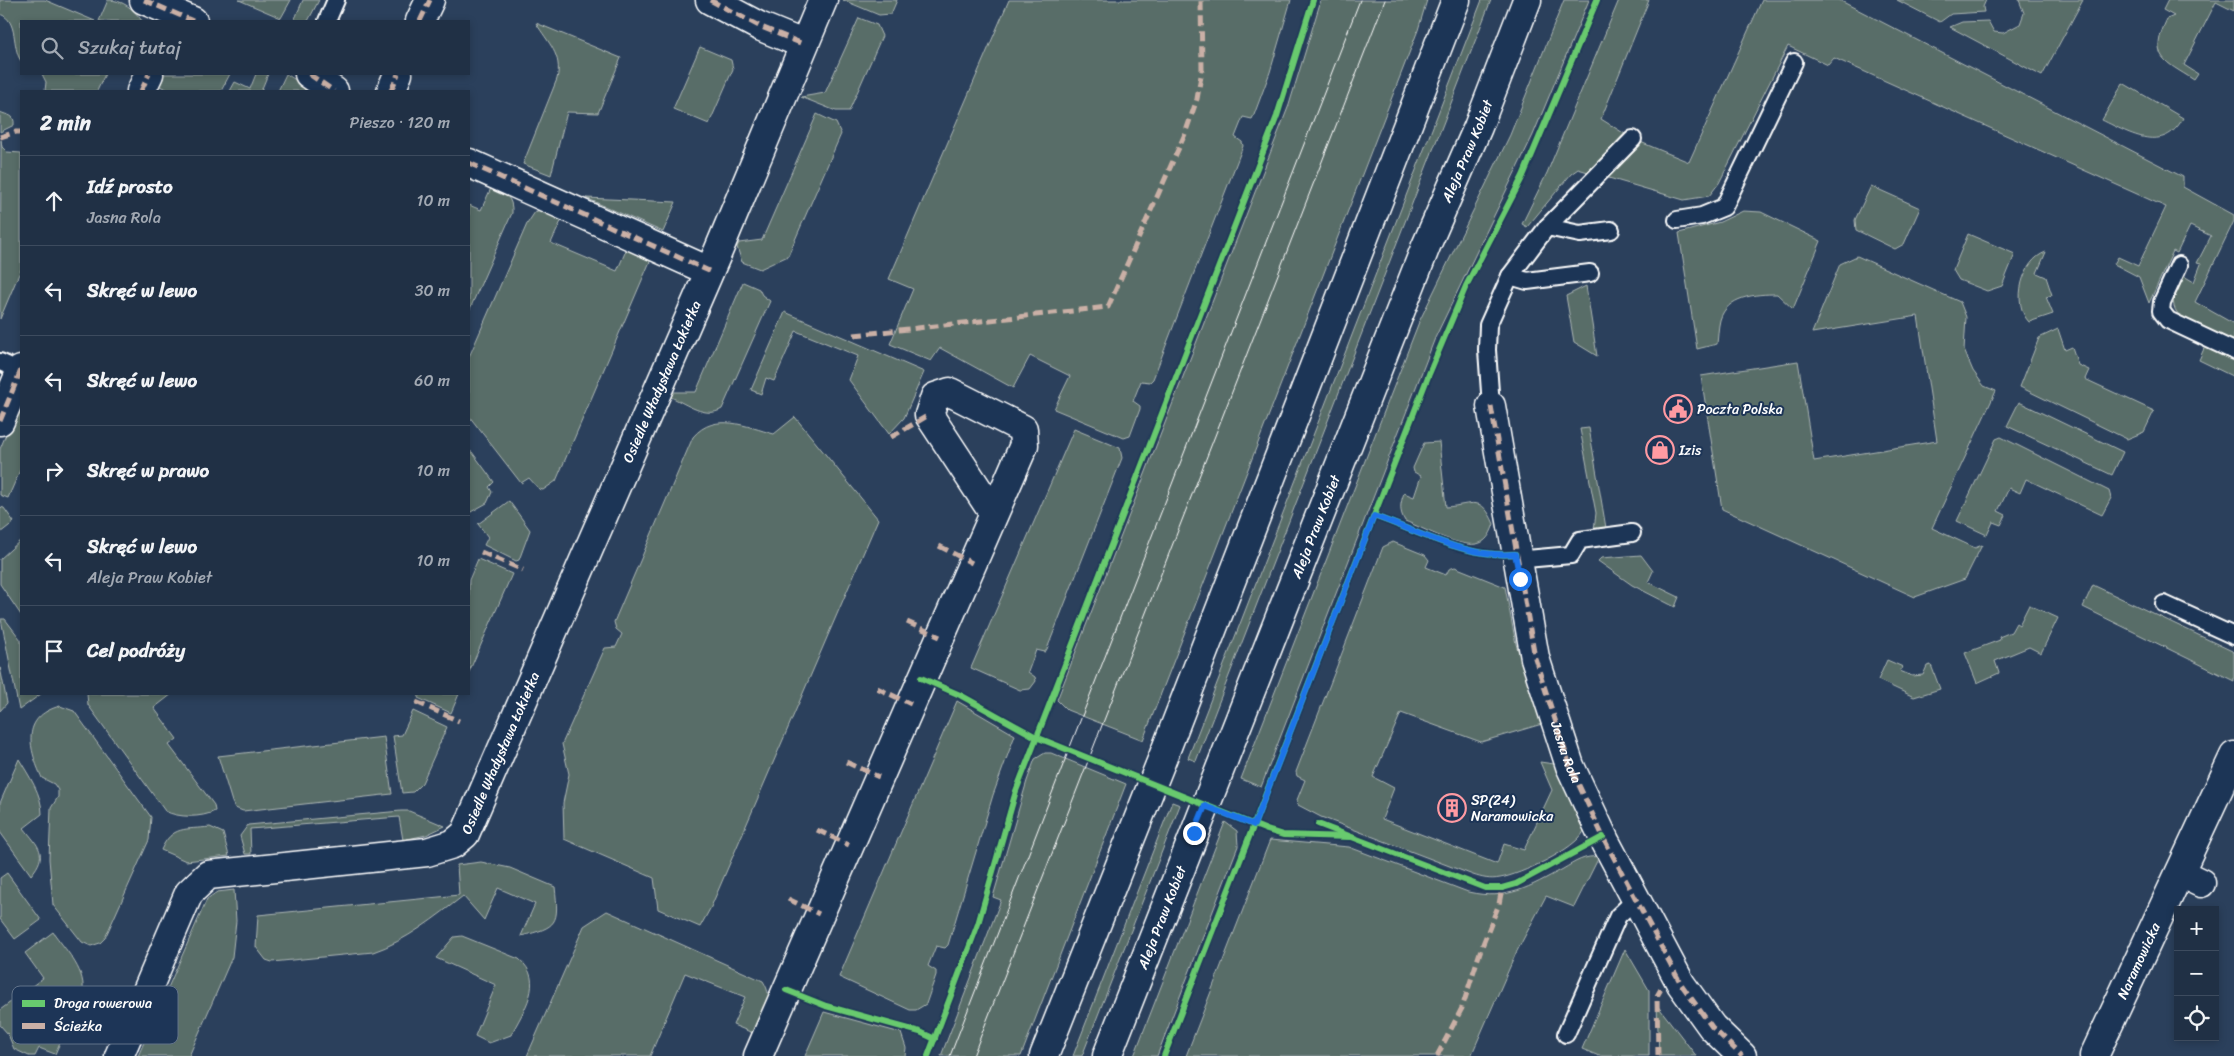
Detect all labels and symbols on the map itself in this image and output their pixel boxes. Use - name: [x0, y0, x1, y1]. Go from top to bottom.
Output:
- street label: Aleja Praw Kobiet: [1434, 95, 1500, 207]
- street label: Osiedle Władysława Łokietka: [615, 296, 708, 467]
- public building icon: Poczta Polska: [1663, 394, 1693, 424]
- place label: Poczta Polska: [1697, 397, 1783, 422]
- shop icon: Izis: [1645, 435, 1675, 465]
- place label: Izis: [1678, 438, 1702, 463]
- street label: Aleja Praw Kobiet: [1283, 470, 1348, 583]
- route start: [1509, 568, 1532, 591]
- street label: Osiedle Władysława Łokietka: [454, 668, 547, 838]
- street label: Jasna Rola: [1543, 717, 1589, 788]
- place label: SP(24) Naramowicka: [1471, 788, 1554, 829]
- building icon: SP(24) Naramowicka: [1437, 793, 1467, 823]
- route end: [1183, 822, 1206, 845]
- street label: Aleja Praw Kobiet: [1130, 861, 1194, 974]
- street label: Naramowicka: [2110, 917, 2168, 1003]
- legend: [12, 986, 178, 1044]
- text: Droga rowerowa: [54, 991, 152, 1016]
- text: Ścieżka: [54, 1014, 102, 1039]

